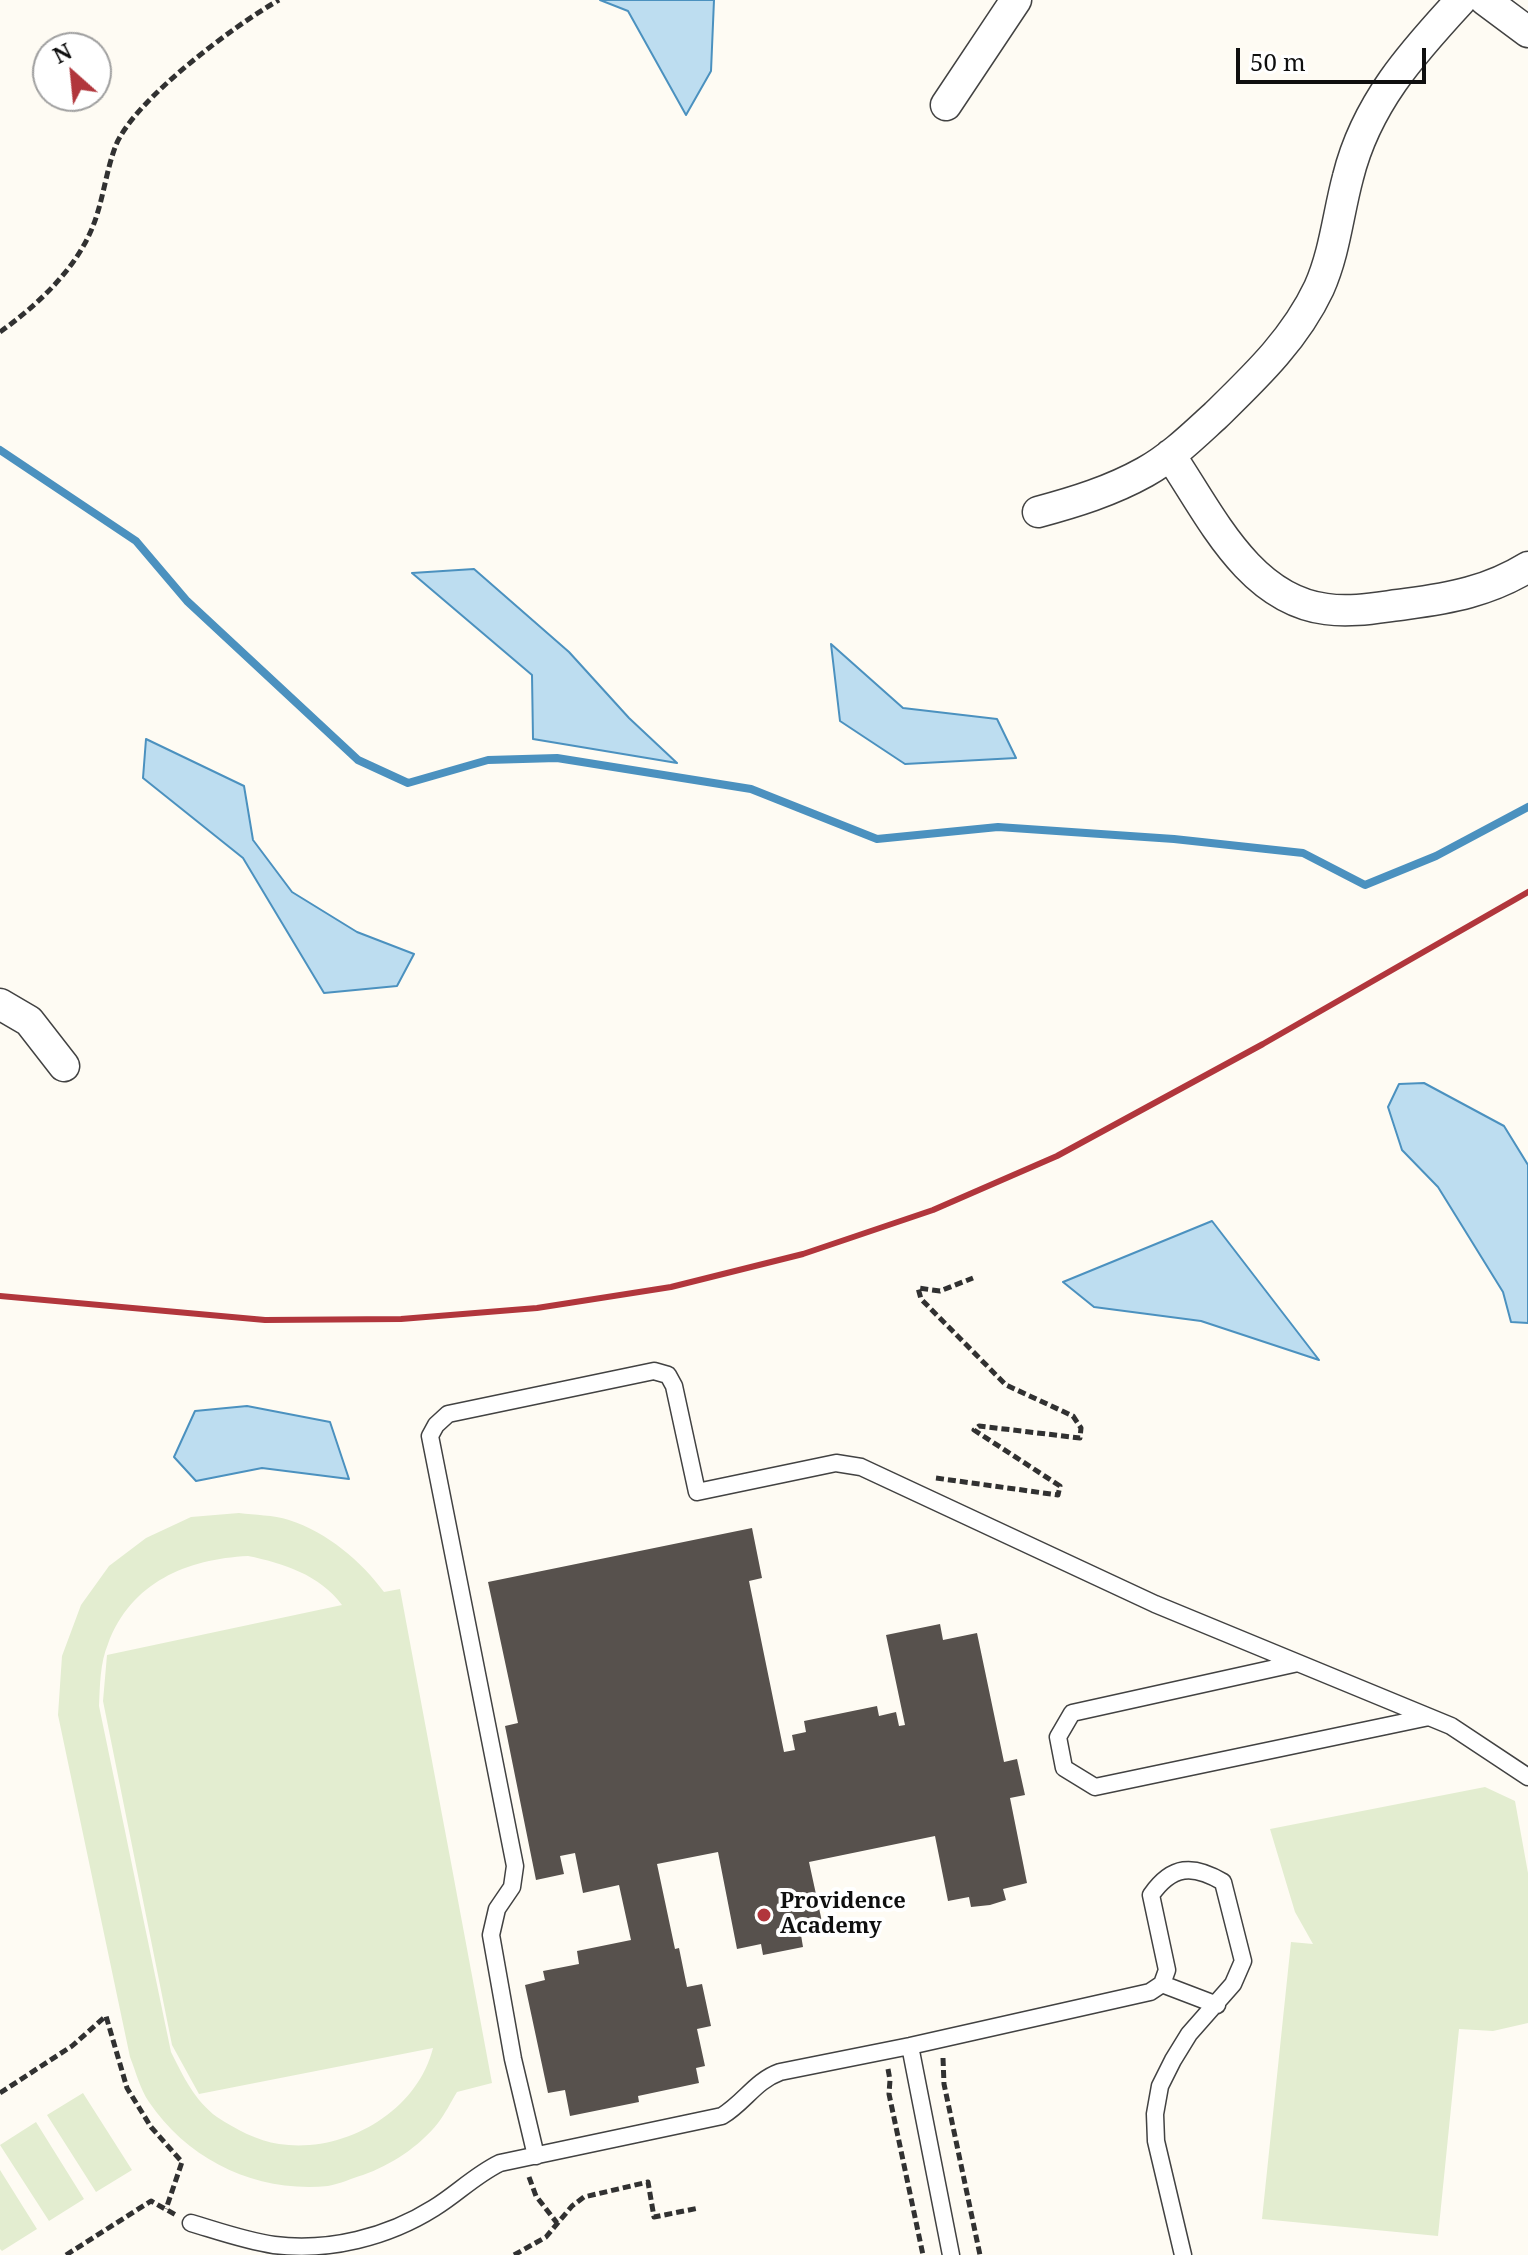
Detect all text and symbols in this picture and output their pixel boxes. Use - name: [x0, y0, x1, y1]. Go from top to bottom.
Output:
- north arrow: [32, 32, 112, 112]
- scale bar: [1240, 32, 1430, 82]
- text: N: [47, 35, 77, 70]
- text: 50 m: [1250, 45, 1306, 78]
- place label: Providence Academy: [780, 1889, 906, 1940]
- marker: Providence Academy: [755, 1906, 773, 1924]

